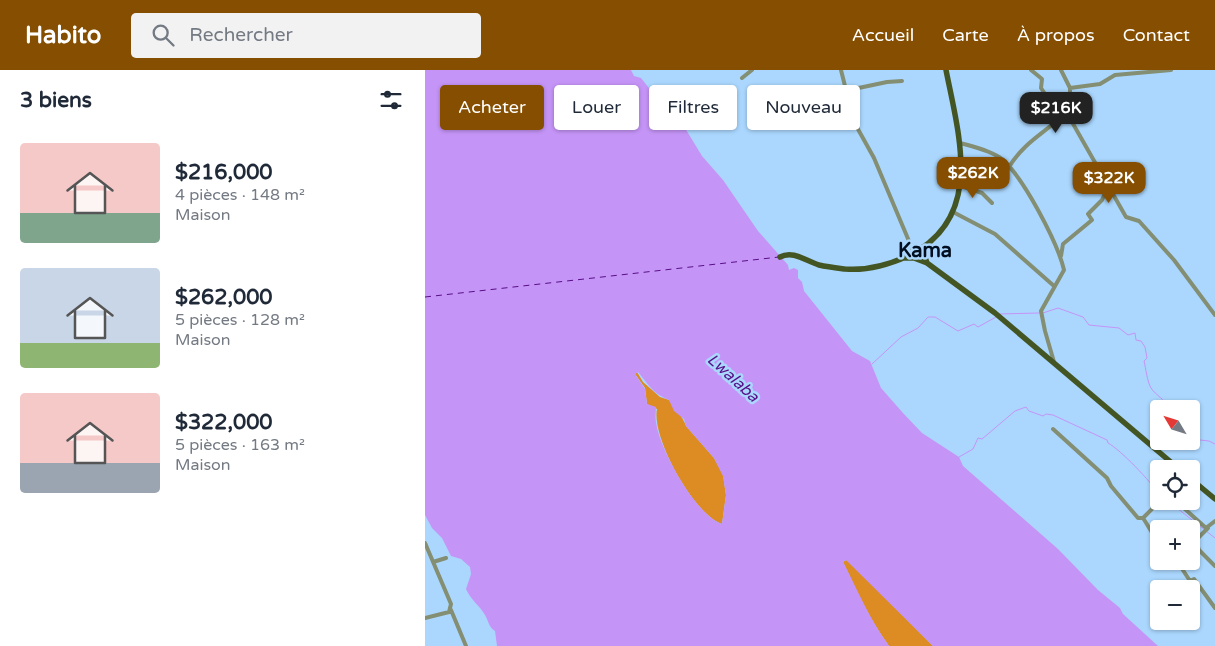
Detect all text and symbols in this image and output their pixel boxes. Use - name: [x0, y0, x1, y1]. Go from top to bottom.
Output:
- search box: [131, 13, 481, 58]
- text: Habito: [25, 21, 101, 50]
- icon: search: [149, 21, 177, 49]
- text: Rechercher: [189, 24, 293, 46]
- text: Accueil: [852, 24, 914, 46]
- text: Carte: [942, 24, 989, 46]
- text: À propos: [1017, 24, 1095, 46]
- text: Contact: [1123, 24, 1190, 46]
- chip: Acheter: [440, 85, 544, 130]
- chip: Louer: [554, 85, 639, 130]
- chip: Filtres: [649, 85, 737, 130]
- chip: Nouveau: [747, 85, 860, 130]
- icon: filters: [377, 86, 405, 114]
- text: 3 biens: [20, 88, 92, 113]
- pin: $216K: [1021, 92, 1091, 134]
- text: $216K: [1031, 98, 1081, 118]
- pin: $262K: [938, 156, 1008, 199]
- text: $216,000: [175, 160, 273, 185]
- pin: $322K: [1074, 162, 1144, 204]
- icon: home: [60, 163, 120, 223]
- text: $262K: [948, 163, 998, 183]
- text: $322K: [1084, 168, 1134, 188]
- text: 4 pièces · 148 m²: [175, 185, 305, 205]
- text: Maison: [175, 205, 231, 225]
- district label: Kama: [898, 239, 952, 263]
- text: $262,000: [175, 285, 273, 310]
- icon: home: [60, 288, 120, 348]
- text: 5 pièces · 128 m²: [175, 310, 305, 330]
- text: Maison: [175, 330, 231, 350]
- water label: Lwalaba: [703, 350, 764, 407]
- north arrow: [1150, 400, 1200, 450]
- map controls: [1150, 400, 1200, 630]
- text: $322,000: [175, 410, 273, 435]
- icon: home: [60, 413, 120, 473]
- text: 5 pièces · 163 m²: [175, 435, 305, 455]
- text: Maison: [175, 455, 231, 475]
- button: locate: [1150, 460, 1200, 510]
- button: +: [1150, 520, 1200, 570]
- button: −: [1150, 580, 1200, 630]

